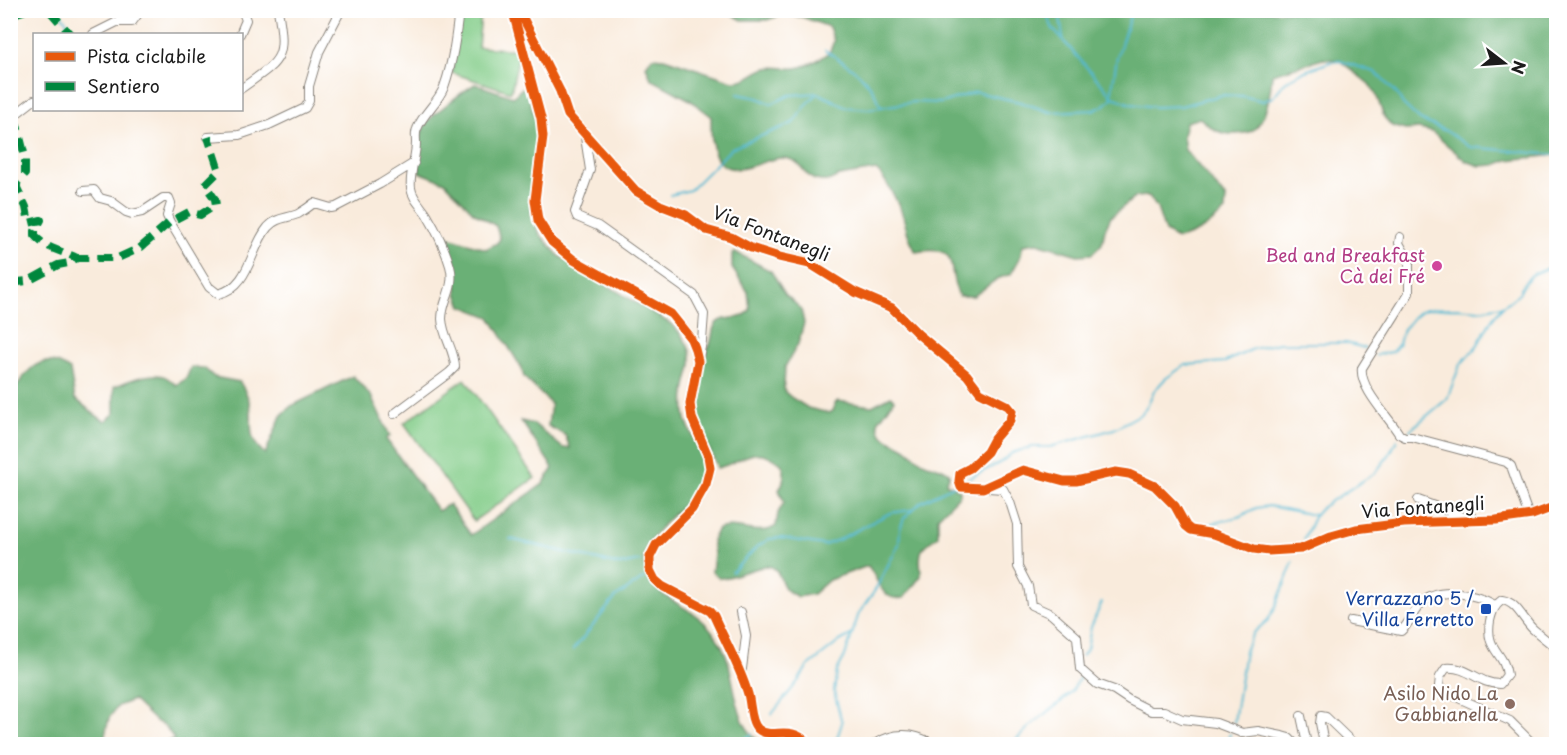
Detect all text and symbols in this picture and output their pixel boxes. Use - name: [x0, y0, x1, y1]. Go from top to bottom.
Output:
- legend: [33, 33, 243, 111]
- north arrow: [1474, 33, 1534, 93]
- text: Pista ciclabile: [87, 42, 206, 69]
- text: N: [1506, 58, 1533, 77]
- text: Sentiero: [87, 72, 160, 99]
- street label: Via Fontanegli: [709, 198, 834, 267]
- place label: Bed and Breakfast Cà dei Fré: [1266, 241, 1425, 289]
- marker: Bed and Breakfast Cà dei Fré: [1430, 259, 1444, 273]
- street label: Via Fontanegli: [1360, 489, 1486, 524]
- place label: Verrazzano 5 / Villa Ferretto: [1345, 584, 1475, 632]
- marker: Verrazzano 5 / Villa Ferretto: [1479, 602, 1493, 616]
- place label: Asilo Nido La Gabbianella: [1383, 679, 1499, 727]
- marker: Asilo Nido La Gabbianella: [1503, 697, 1517, 711]

